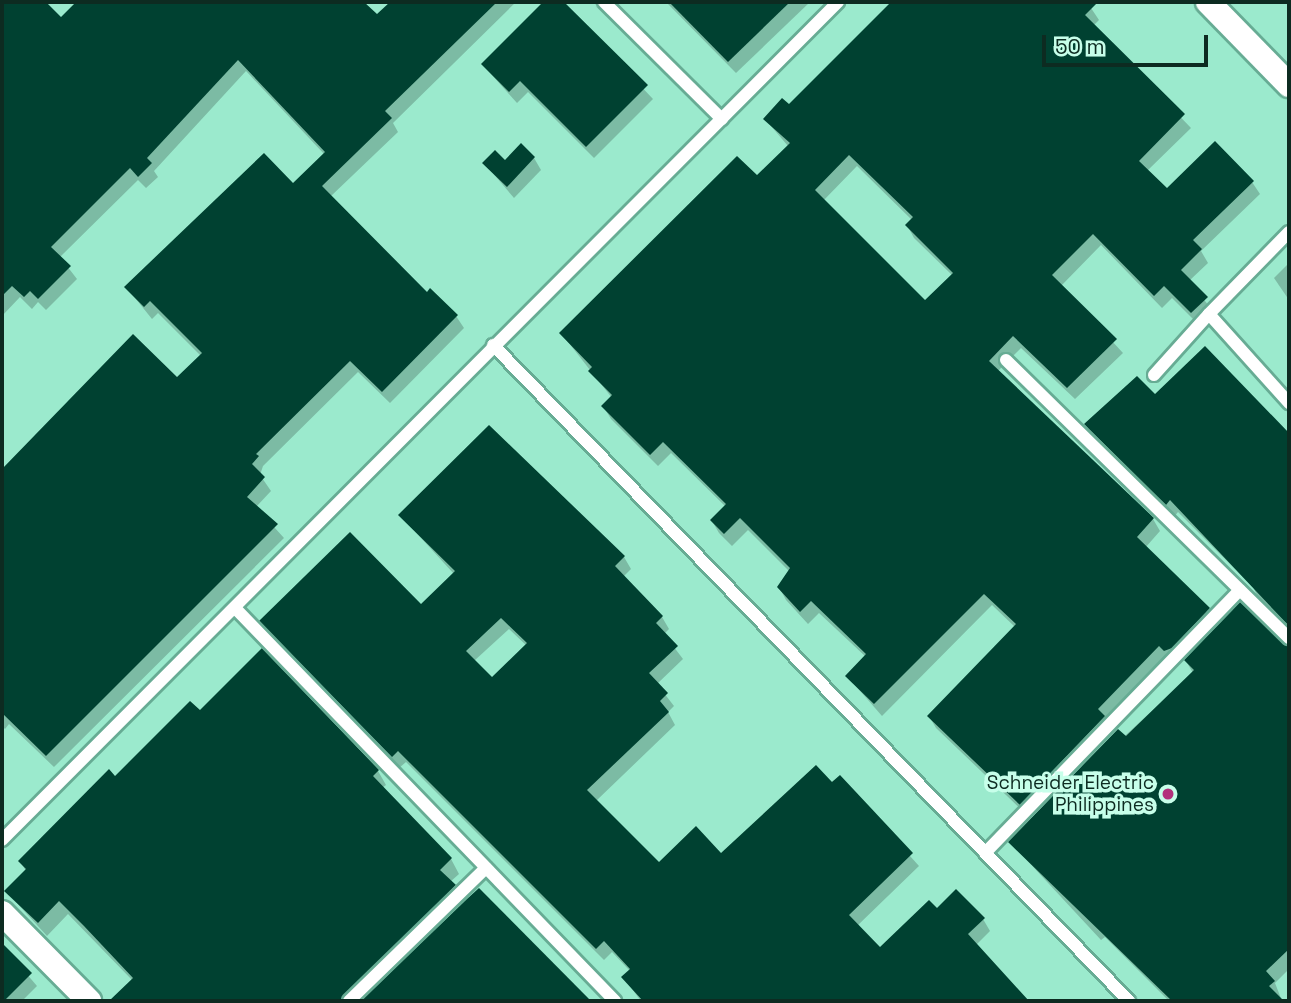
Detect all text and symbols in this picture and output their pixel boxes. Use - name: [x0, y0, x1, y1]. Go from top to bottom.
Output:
- scale bar: [1046, 21, 1212, 65]
- text: 50 m: [1055, 33, 1105, 60]
- place label: Schneider Electric Philippines: [987, 772, 1154, 816]
- marker: Schneider Electric Philippines: [1160, 786, 1176, 802]

